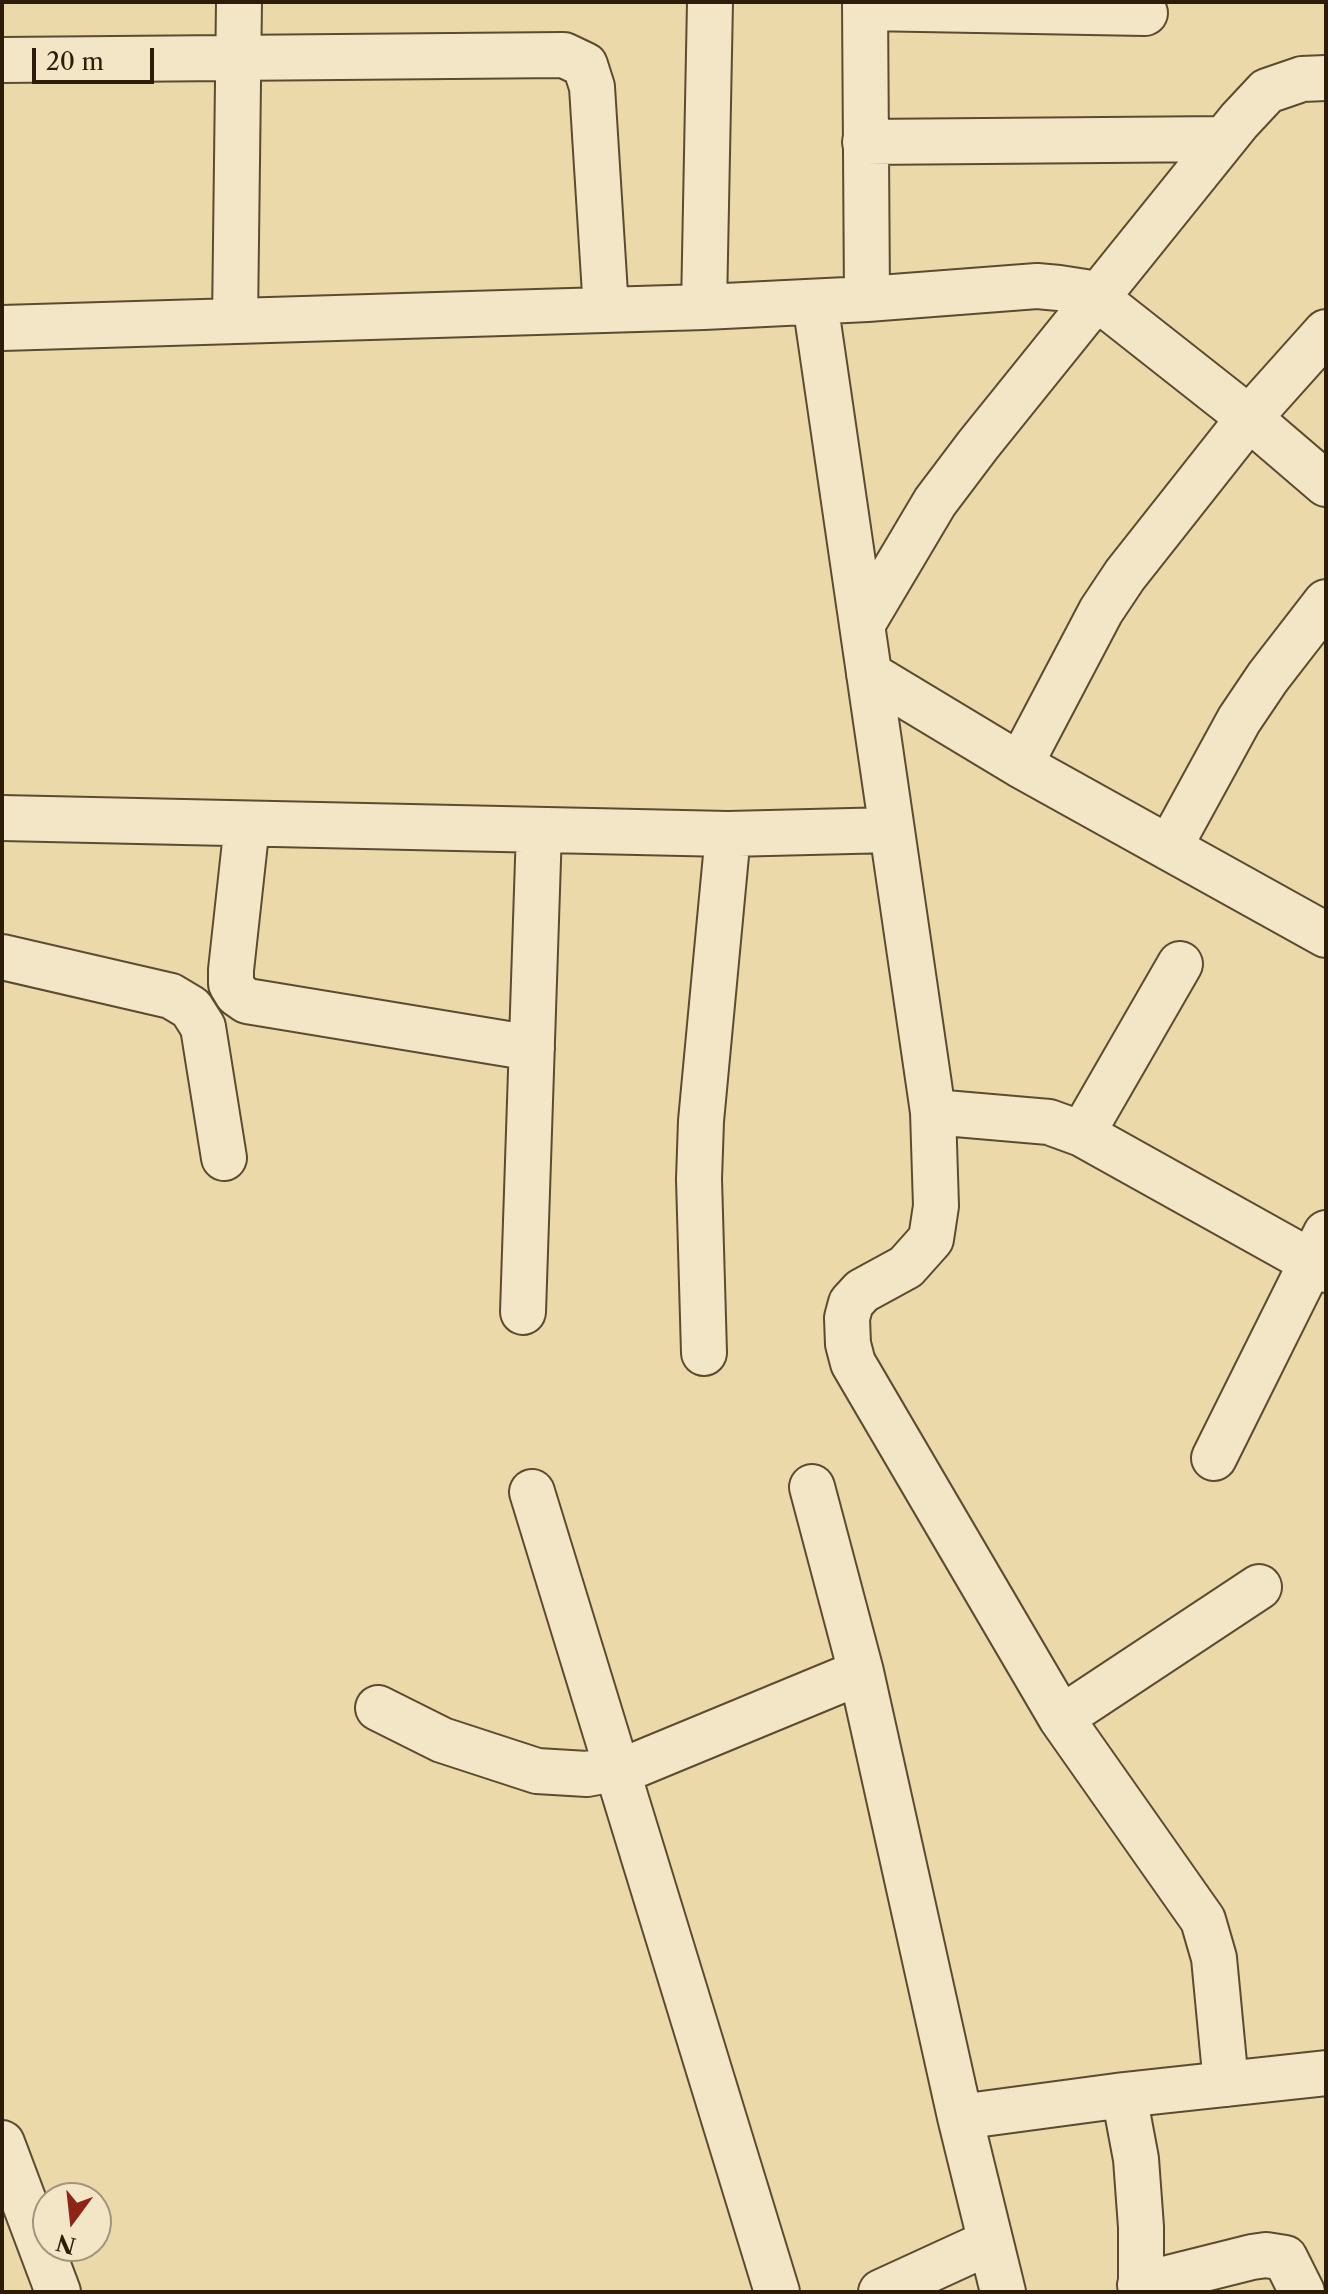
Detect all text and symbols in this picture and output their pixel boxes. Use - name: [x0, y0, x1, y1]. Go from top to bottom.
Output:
- scale bar: [36, 32, 158, 82]
- text: 20 m: [46, 47, 104, 76]
- north arrow: [32, 2182, 112, 2262]
- text: N: [53, 2228, 79, 2259]

